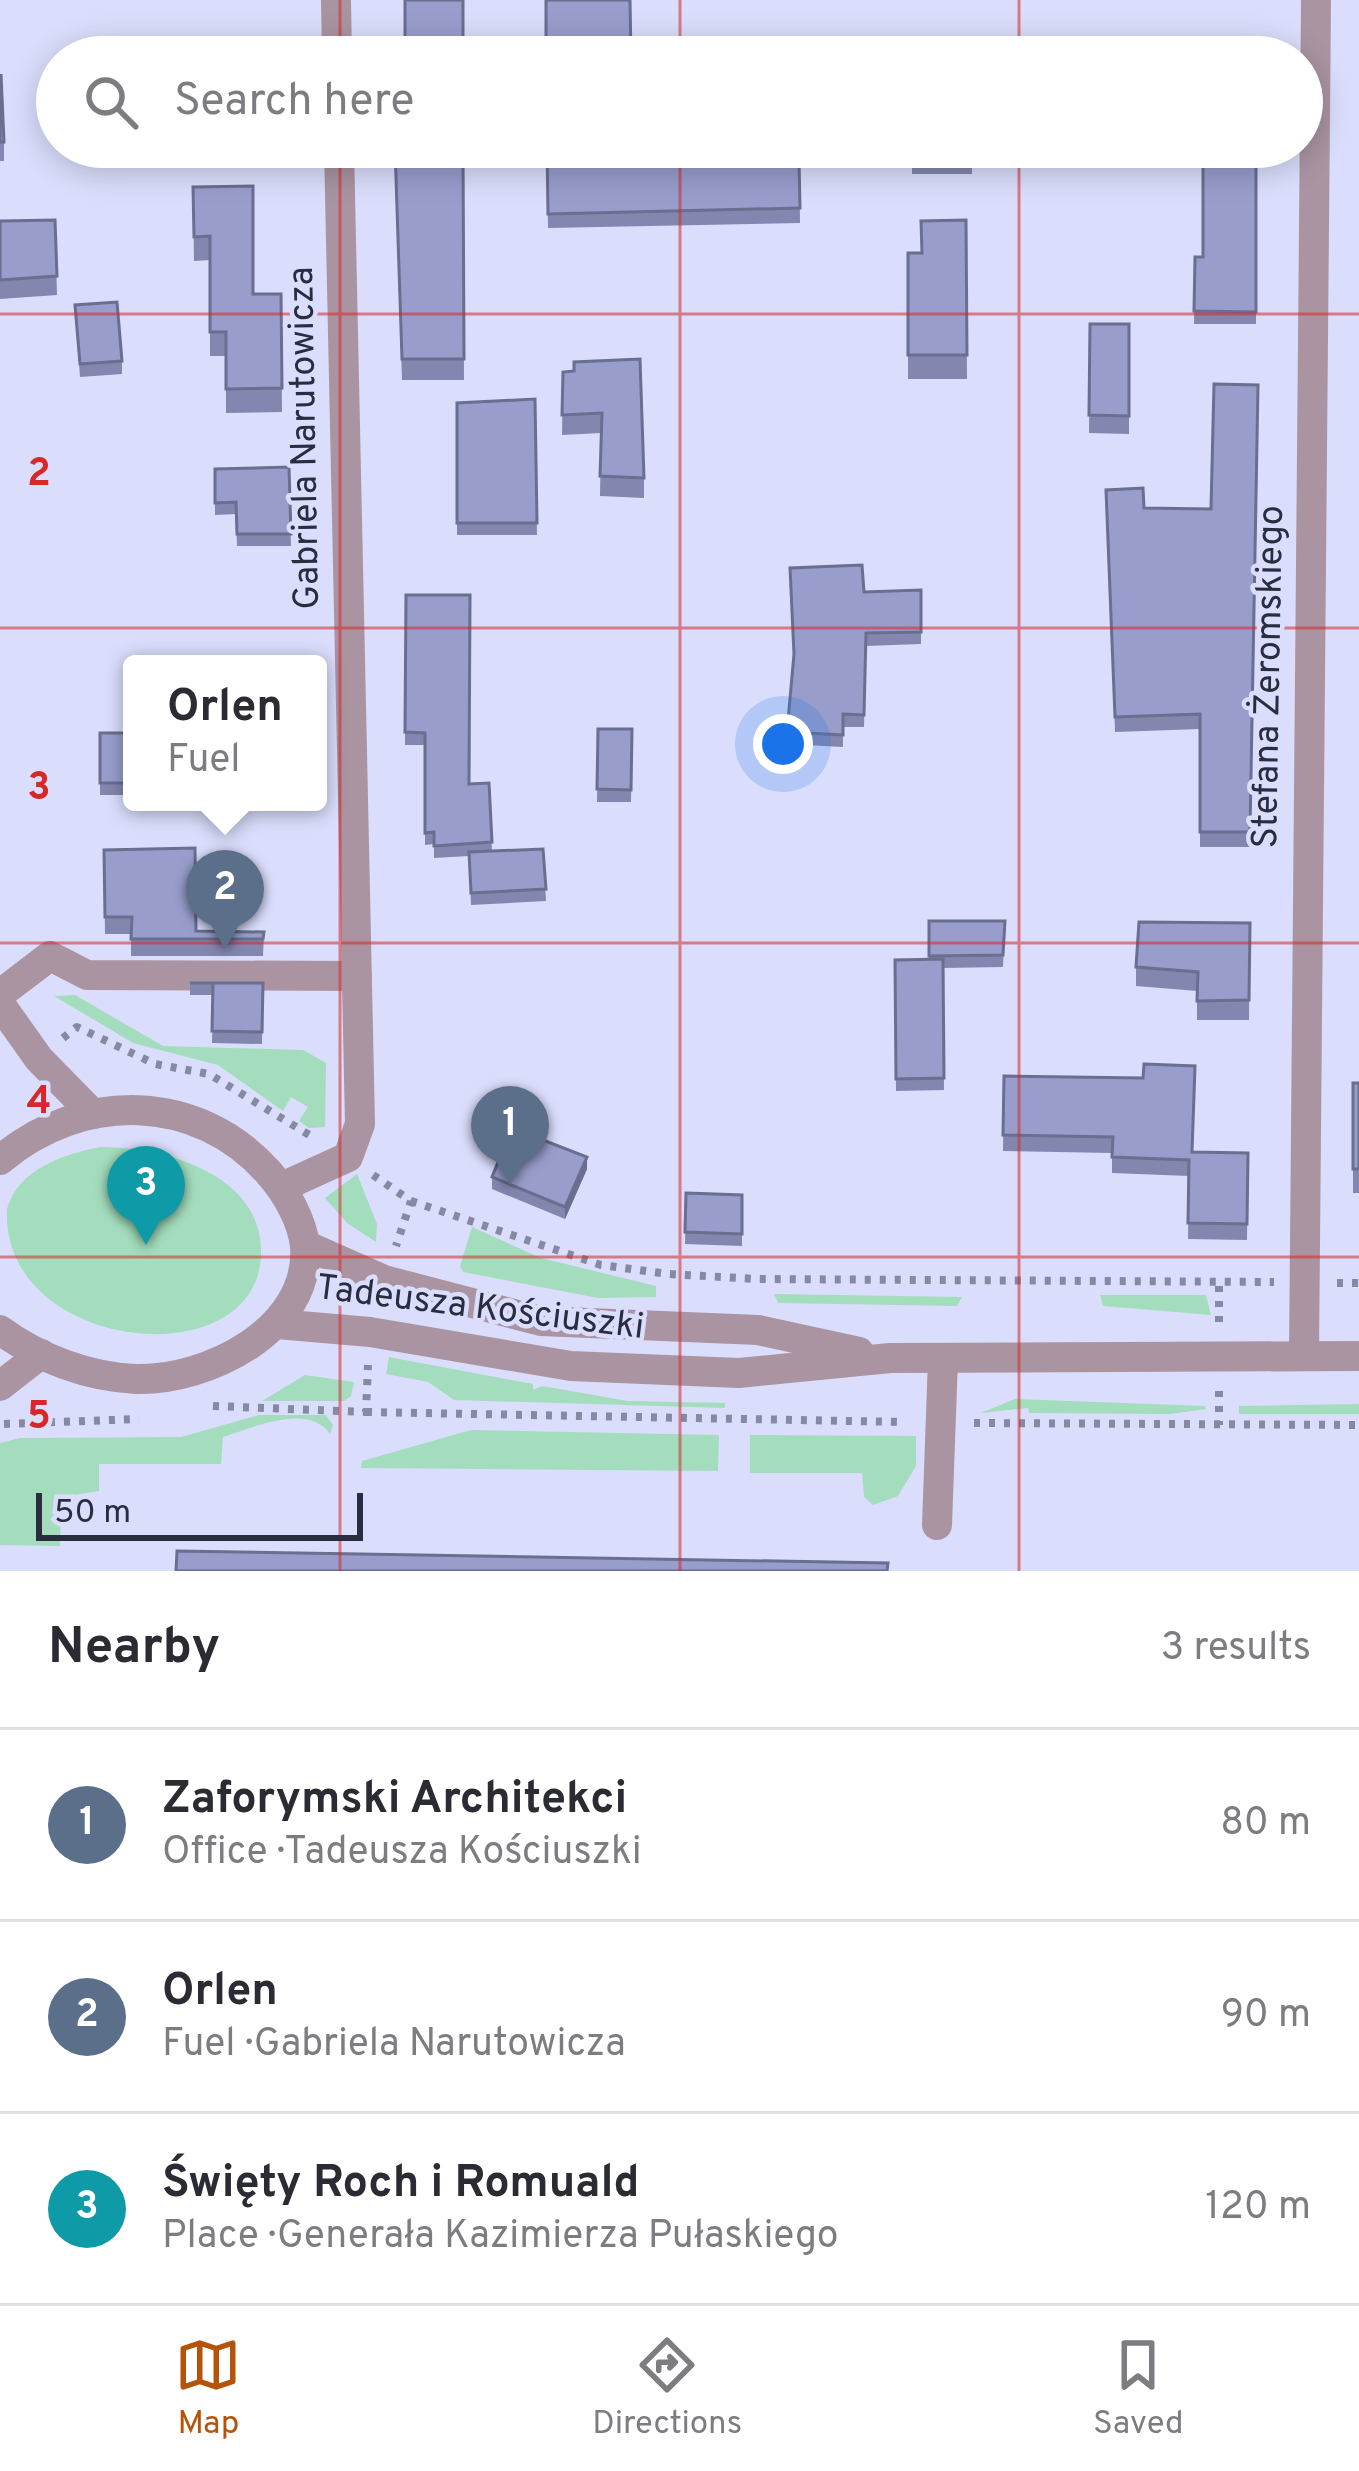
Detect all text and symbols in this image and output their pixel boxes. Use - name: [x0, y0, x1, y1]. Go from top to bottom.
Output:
- search box: [36, 36, 1323, 168]
- icon: search: [78, 69, 144, 135]
- text: Search here: [174, 74, 414, 131]
- street label: Gabriela Narutowicza: [280, 266, 332, 610]
- text: 2: [27, 451, 51, 500]
- street label: Stefana Żeromskiego: [1243, 505, 1296, 849]
- popup: [123, 655, 327, 811]
- text: Orlen: [167, 680, 283, 737]
- your location: [753, 714, 813, 774]
- text: Fuel: [167, 737, 241, 786]
- text: 3: [27, 765, 51, 814]
- pin: 2: [186, 850, 264, 949]
- text: 4: [26, 1079, 52, 1128]
- pin: 1: [471, 1086, 549, 1185]
- pin: 3: [107, 1146, 185, 1245]
- street label: Tadeusza Kościuszki: [313, 1266, 647, 1352]
- text: 5: [27, 1394, 51, 1443]
- scale bar: [36, 1487, 363, 1540]
- text: 50 m: [54, 1493, 131, 1535]
- text: Nearby: [48, 1617, 220, 1682]
- text: 3 results: [1161, 1625, 1311, 1674]
- text: Zaforymski Architekci: [162, 1772, 627, 1829]
- text: 1: [79, 1800, 95, 1849]
- text: 80 m: [1220, 1800, 1311, 1849]
- text: Office · Tadeusza Kościuszki: [162, 1829, 642, 1878]
- text: Orlen: [162, 1964, 278, 2021]
- text: 2: [75, 1992, 99, 2041]
- text: 90 m: [1221, 1992, 1311, 2041]
- text: Fuel · Gabriela Narutowicza: [162, 2021, 626, 2070]
- text: Święty Roch i Romuald: [162, 2156, 639, 2213]
- text: 3: [75, 2184, 99, 2233]
- text: 120 m: [1205, 2184, 1311, 2233]
- text: Place · Generała Kazimierza Pułaskiego: [162, 2213, 839, 2262]
- tab: Map: [175, 2332, 241, 2446]
- tab: Directions: [592, 2332, 742, 2446]
- tab: Saved: [1093, 2332, 1184, 2446]

